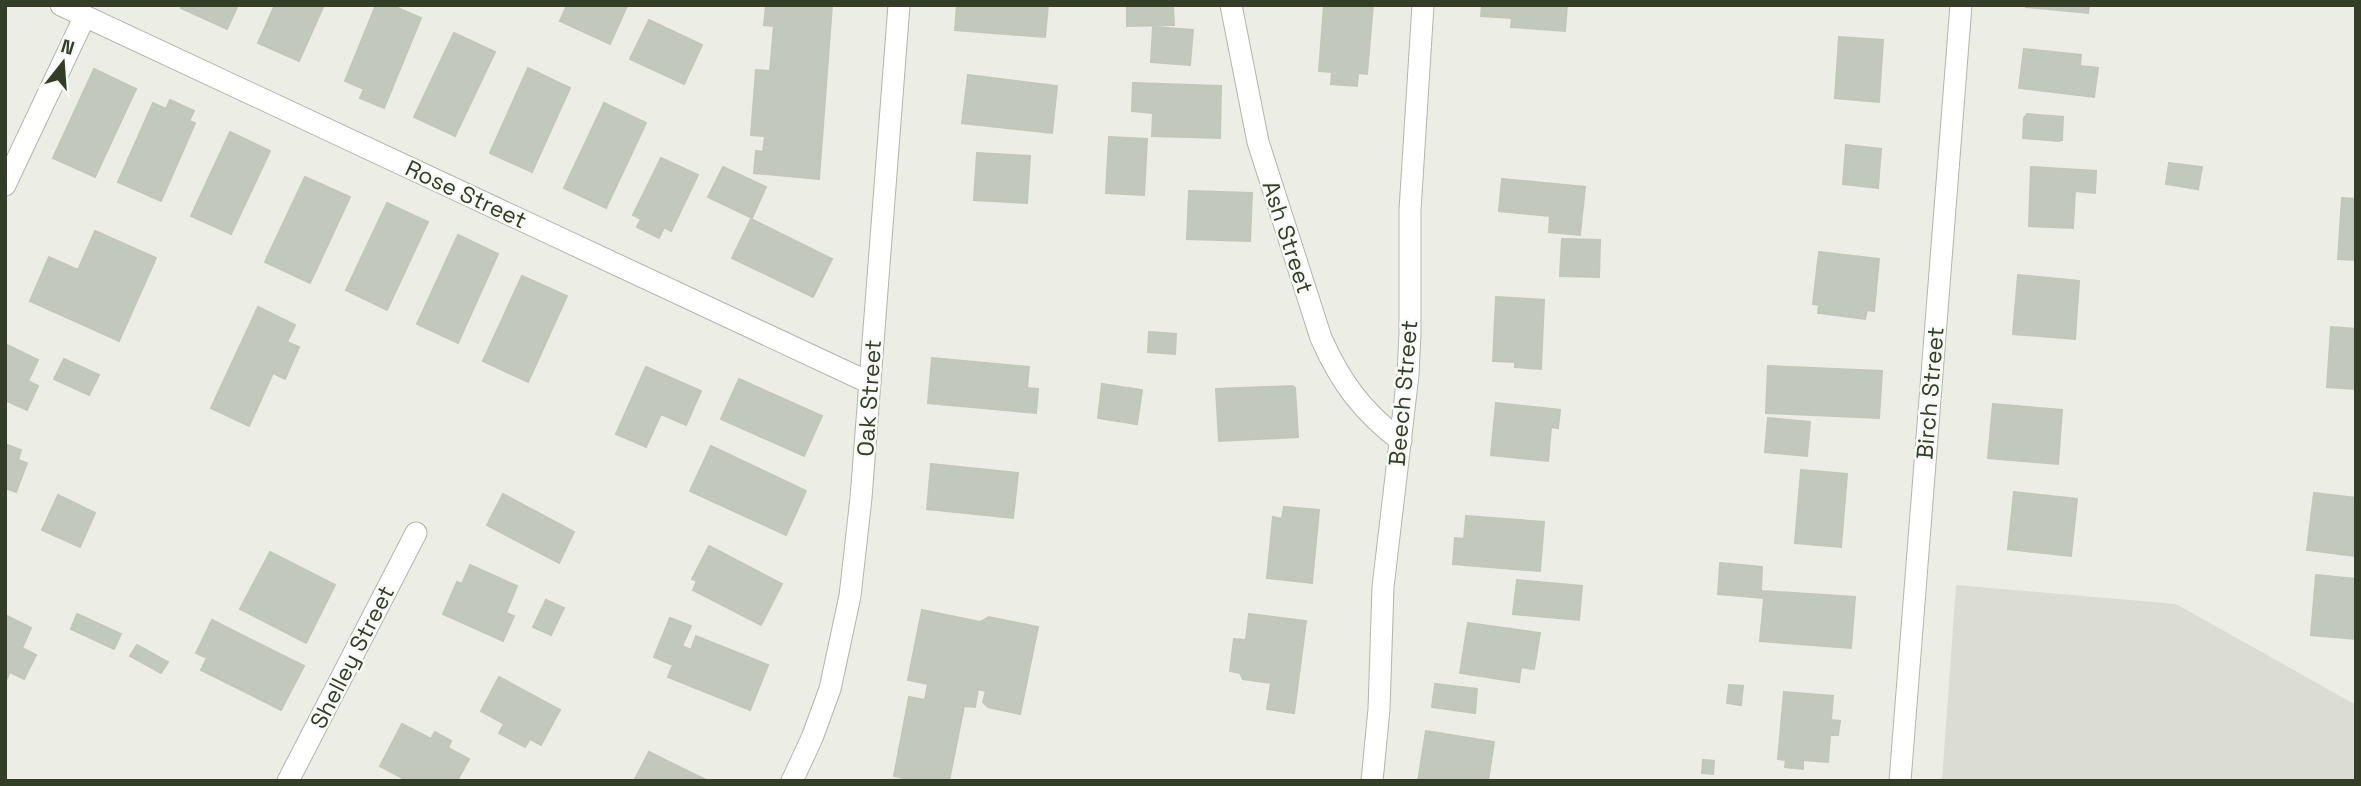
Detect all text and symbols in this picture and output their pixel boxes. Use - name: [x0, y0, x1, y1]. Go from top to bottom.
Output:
- north arrow: [28, 28, 98, 98]
- text: N: [58, 33, 78, 61]
- street label: Rose Street: [400, 153, 532, 235]
- street label: Ash Street: [1256, 177, 1320, 297]
- street label: Beech Street: [1382, 319, 1424, 467]
- street label: Birch Street: [1909, 325, 1951, 461]
- street label: Oak Street: [850, 339, 888, 457]
- street label: Shelley Street: [303, 580, 401, 734]

